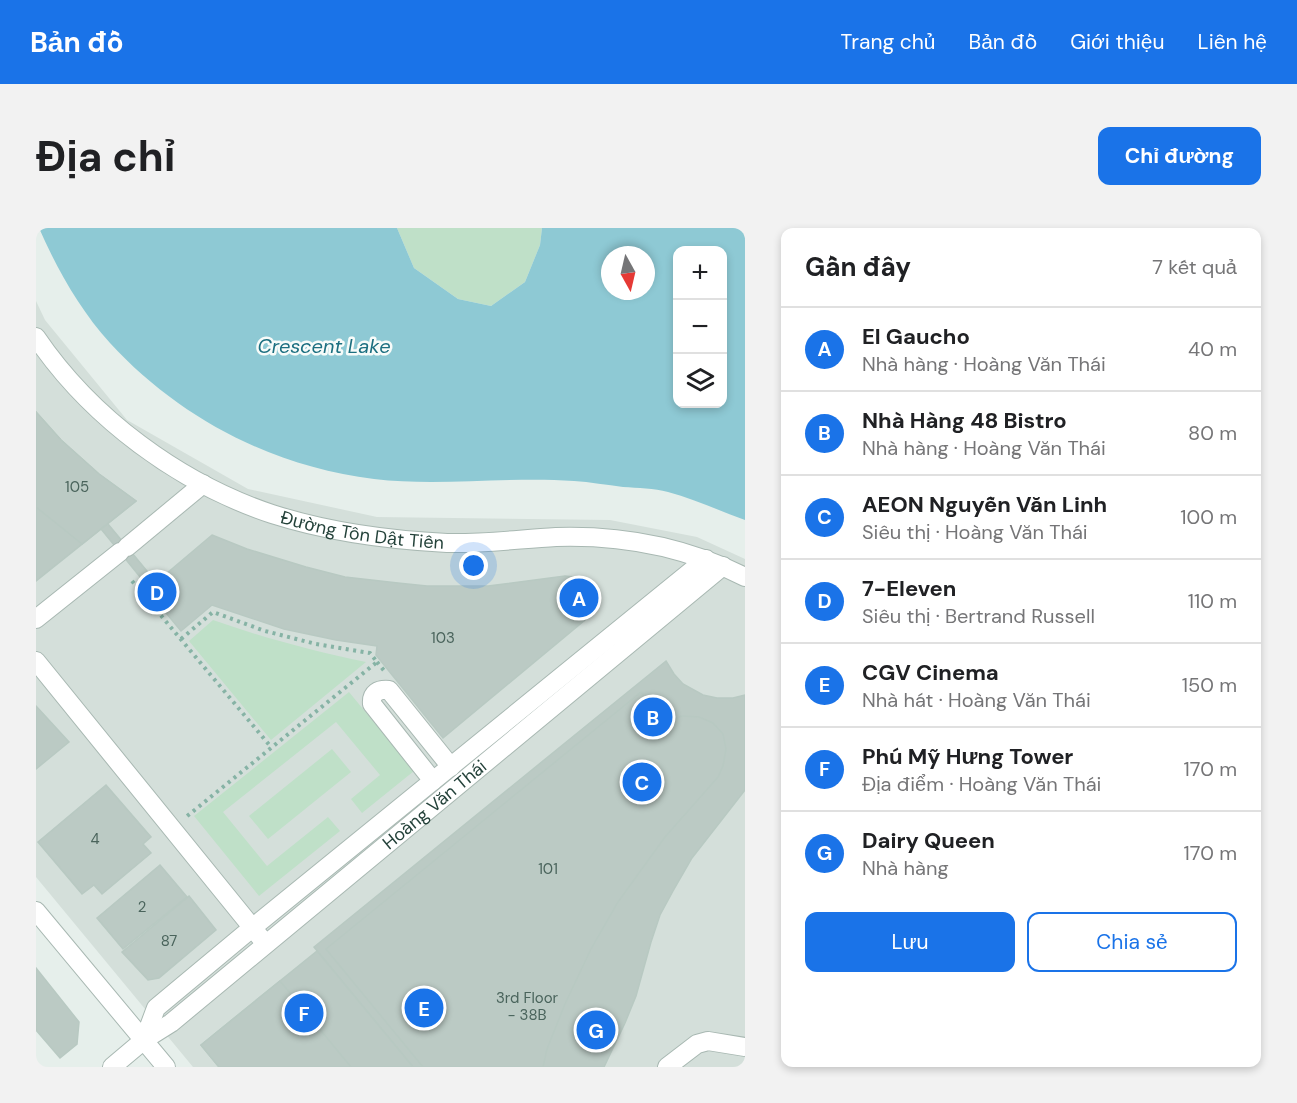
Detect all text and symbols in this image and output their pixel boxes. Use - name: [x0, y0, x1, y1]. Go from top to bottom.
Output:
- text: Bản đồ: [30, 24, 124, 61]
- text: Trang chủ: [841, 28, 936, 56]
- text: Bản đồ: [969, 28, 1037, 56]
- text: Giới thiệu: [1070, 28, 1165, 56]
- text: Liên hệ: [1198, 28, 1267, 56]
- button: Chỉ đường: [1098, 127, 1261, 185]
- text: Địa chỉ: [36, 129, 175, 184]
- north arrow: [601, 246, 655, 300]
- map controls: [673, 246, 727, 408]
- button: +: [673, 246, 727, 300]
- text: Gần đây: [805, 250, 911, 284]
- text: 7 kết quả: [1152, 254, 1237, 280]
- button: −: [673, 300, 727, 354]
- text: El Gaucho: [862, 322, 970, 351]
- water label: Crescent Lake: [257, 333, 391, 359]
- text: A: [817, 336, 832, 362]
- text: 40 m: [1188, 336, 1237, 362]
- text: Nhà hàng · Hoàng Văn Thái: [862, 351, 1106, 377]
- button: layers: [673, 354, 727, 408]
- text: Nhà Hàng 48 Bistro: [862, 406, 1067, 435]
- text: B: [818, 420, 831, 446]
- text: 80 m: [1188, 420, 1237, 446]
- text: Nhà hàng · Hoàng Văn Thái: [862, 435, 1106, 461]
- house number: 105: [65, 477, 89, 497]
- text: AEON Nguyễn Văn Linh: [862, 490, 1107, 519]
- text: C: [817, 504, 832, 530]
- text: 100 m: [1180, 504, 1237, 530]
- street label: Đường Tôn Dật Tiên: [278, 505, 445, 555]
- text: Siêu thị · Hoàng Văn Thái: [862, 519, 1088, 545]
- your location: [459, 551, 488, 580]
- pin: D: [138, 570, 176, 614]
- text: 7-Eleven: [862, 574, 956, 603]
- pin: A: [560, 576, 598, 620]
- text: D: [817, 588, 832, 614]
- text: 110 m: [1188, 588, 1237, 614]
- text: Siêu thị · Bertrand Russell: [862, 603, 1095, 629]
- house number: 103: [431, 628, 455, 648]
- text: CGV Cinema: [862, 658, 999, 687]
- text: E: [819, 672, 830, 698]
- text: 150 m: [1182, 672, 1237, 698]
- text: Nhà hát · Hoàng Văn Thái: [862, 687, 1091, 713]
- pin: B: [634, 694, 672, 740]
- text: Phú Mỹ Hưng Tower: [862, 742, 1073, 771]
- street label: Hoàng Văn Thái: [377, 755, 492, 855]
- text: F: [819, 756, 830, 782]
- text: 170 m: [1184, 756, 1237, 782]
- pin: C: [622, 760, 662, 804]
- text: Địa điểm · Hoàng Văn Thái: [862, 771, 1101, 797]
- text: Dairy Queen: [862, 826, 995, 855]
- house number: 4: [90, 829, 100, 849]
- text: G: [817, 840, 832, 866]
- text: 170 m: [1184, 840, 1237, 866]
- text: Nhà hàng: [862, 855, 949, 881]
- house number: 101: [538, 859, 558, 879]
- house number: 2: [138, 897, 146, 917]
- button: Lưu: [805, 912, 1015, 972]
- button: Chia sẻ: [1027, 912, 1237, 972]
- house number: 87: [161, 931, 177, 951]
- pin: E: [404, 986, 444, 1030]
- house number: 3rd Floor - 38B: [496, 988, 559, 1025]
- pin: F: [284, 990, 324, 1036]
- pin: G: [576, 1008, 616, 1052]

